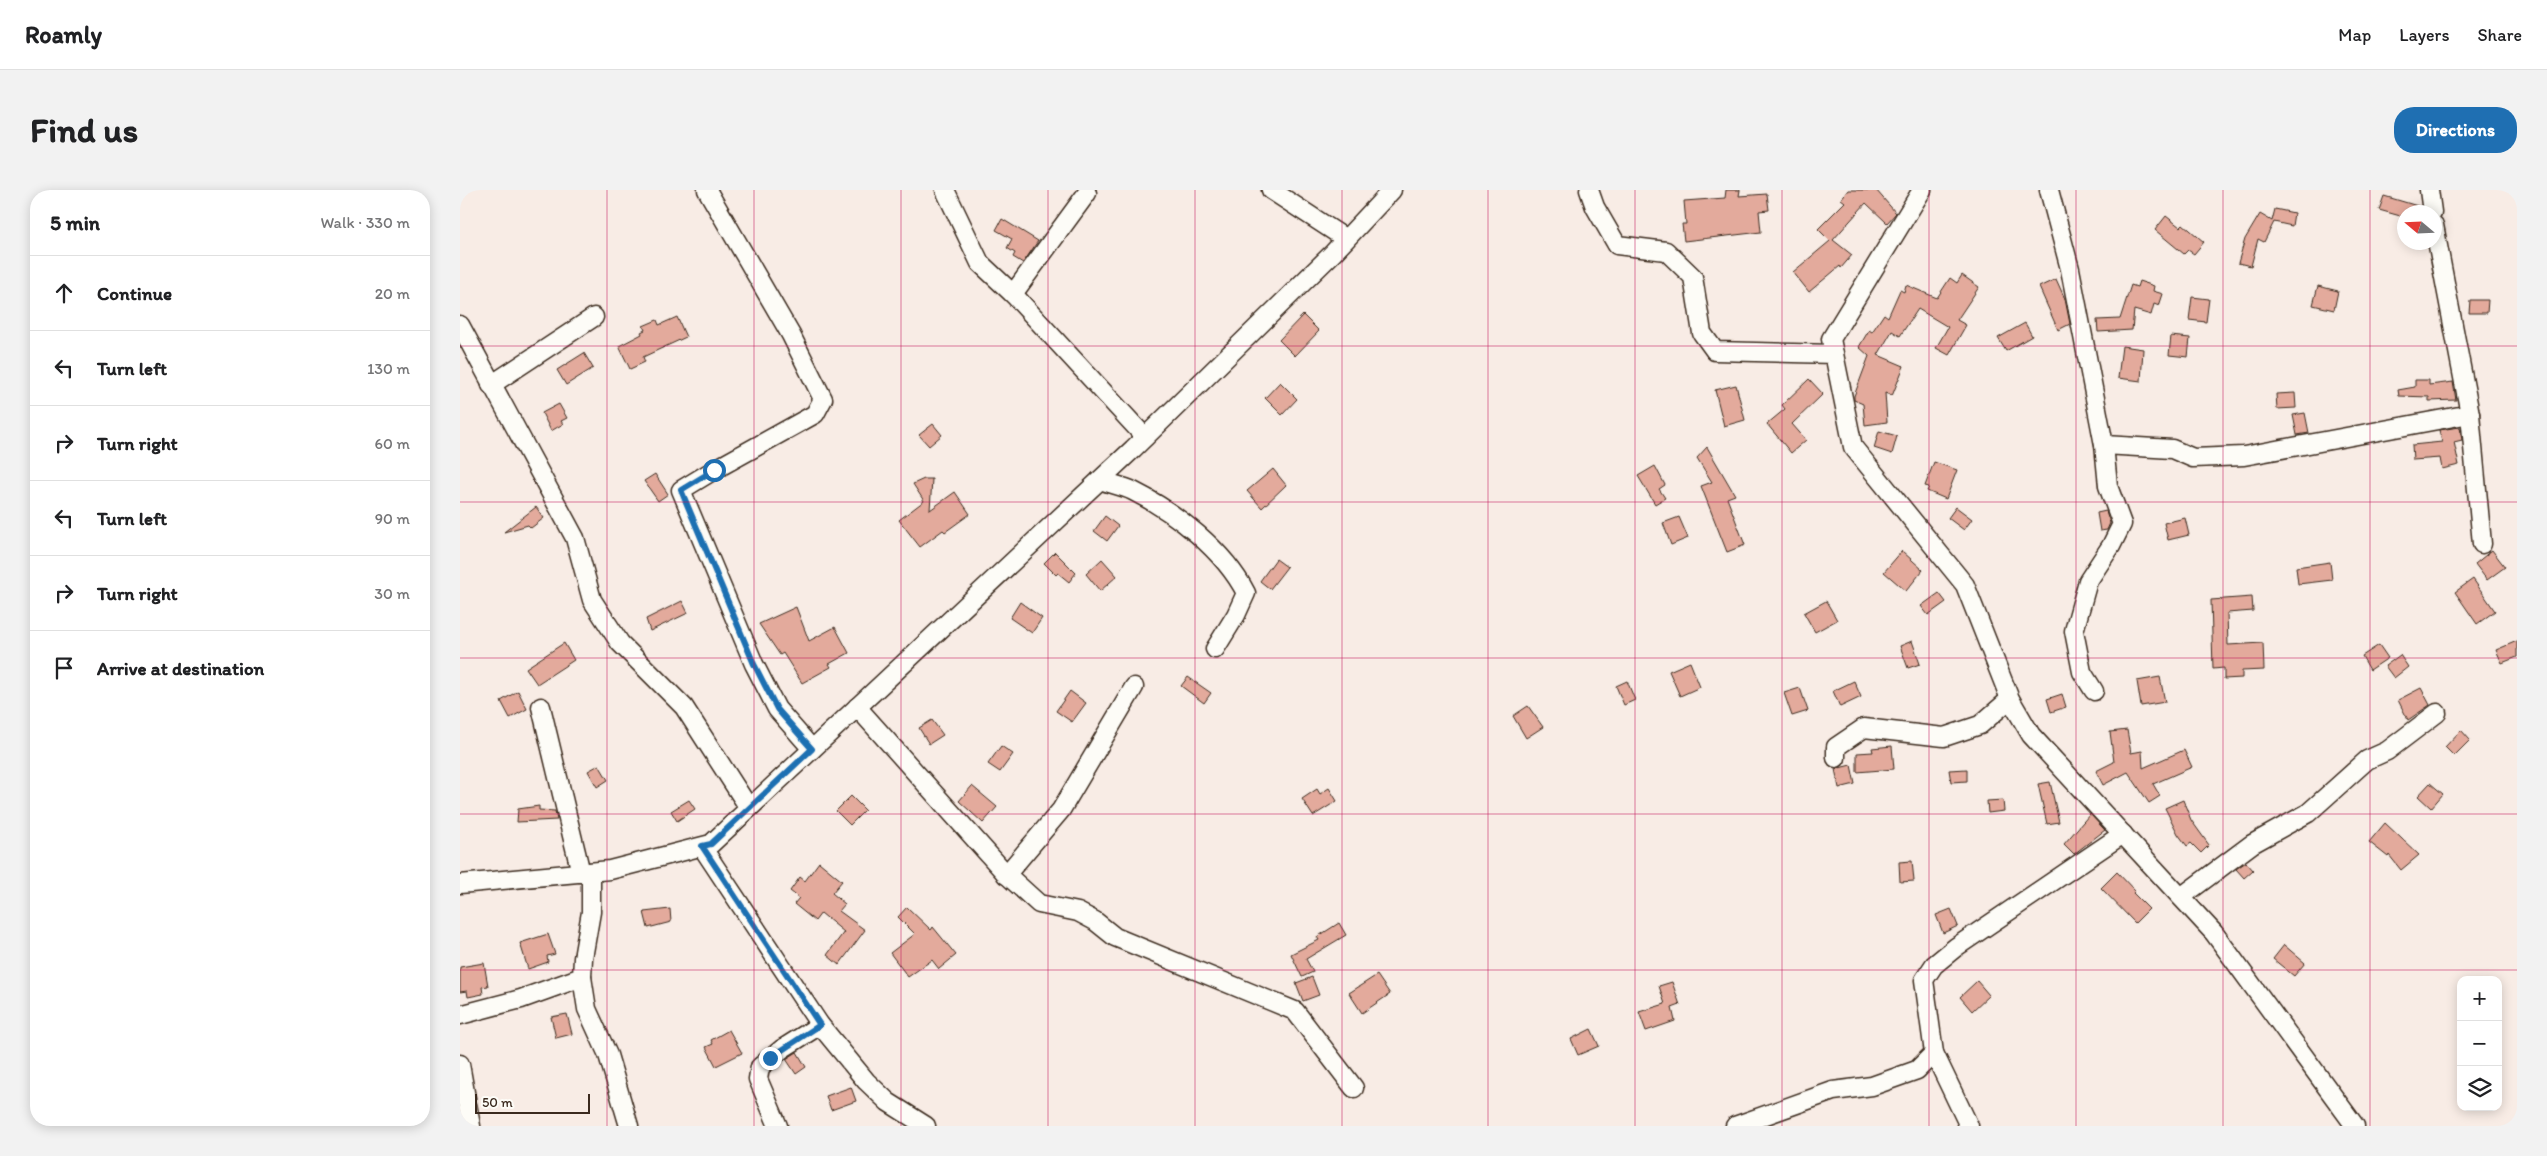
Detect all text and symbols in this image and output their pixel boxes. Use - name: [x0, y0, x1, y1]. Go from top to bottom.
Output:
- text: Roamly: [25, 20, 102, 49]
- text: Map: [2338, 24, 2371, 46]
- text: Layers: [2399, 24, 2449, 46]
- text: Share: [2477, 24, 2522, 46]
- button: Directions: [2394, 107, 2517, 153]
- text: Find us: [30, 109, 138, 151]
- north arrow: [2397, 205, 2442, 250]
- text: 5 min: [50, 210, 100, 235]
- text: Walk · 330 m: [320, 213, 410, 232]
- icon: ahead: [50, 279, 78, 307]
- text: Continue: [97, 282, 172, 305]
- text: 20 m: [375, 284, 410, 303]
- icon: left: [50, 354, 78, 382]
- text: Turn left: [97, 357, 167, 380]
- text: 130 m: [367, 359, 410, 378]
- icon: right: [50, 429, 78, 457]
- text: Turn right: [97, 432, 178, 455]
- text: 60 m: [375, 434, 410, 453]
- route start: [703, 459, 726, 482]
- icon: left: [50, 504, 78, 532]
- text: Turn left: [97, 507, 167, 530]
- text: 90 m: [375, 509, 410, 528]
- icon: right: [50, 579, 78, 607]
- text: Turn right: [97, 582, 178, 605]
- text: 30 m: [374, 584, 410, 603]
- icon: arrive: [50, 654, 78, 682]
- text: Arrive at destination: [97, 657, 264, 680]
- map controls: [2457, 976, 2502, 1111]
- button: +: [2457, 976, 2502, 1021]
- button: −: [2457, 1021, 2502, 1066]
- route end: [759, 1047, 782, 1070]
- button: layers: [2457, 1066, 2502, 1111]
- scale bar: [475, 1091, 590, 1114]
- text: 50 m: [482, 1094, 513, 1111]

